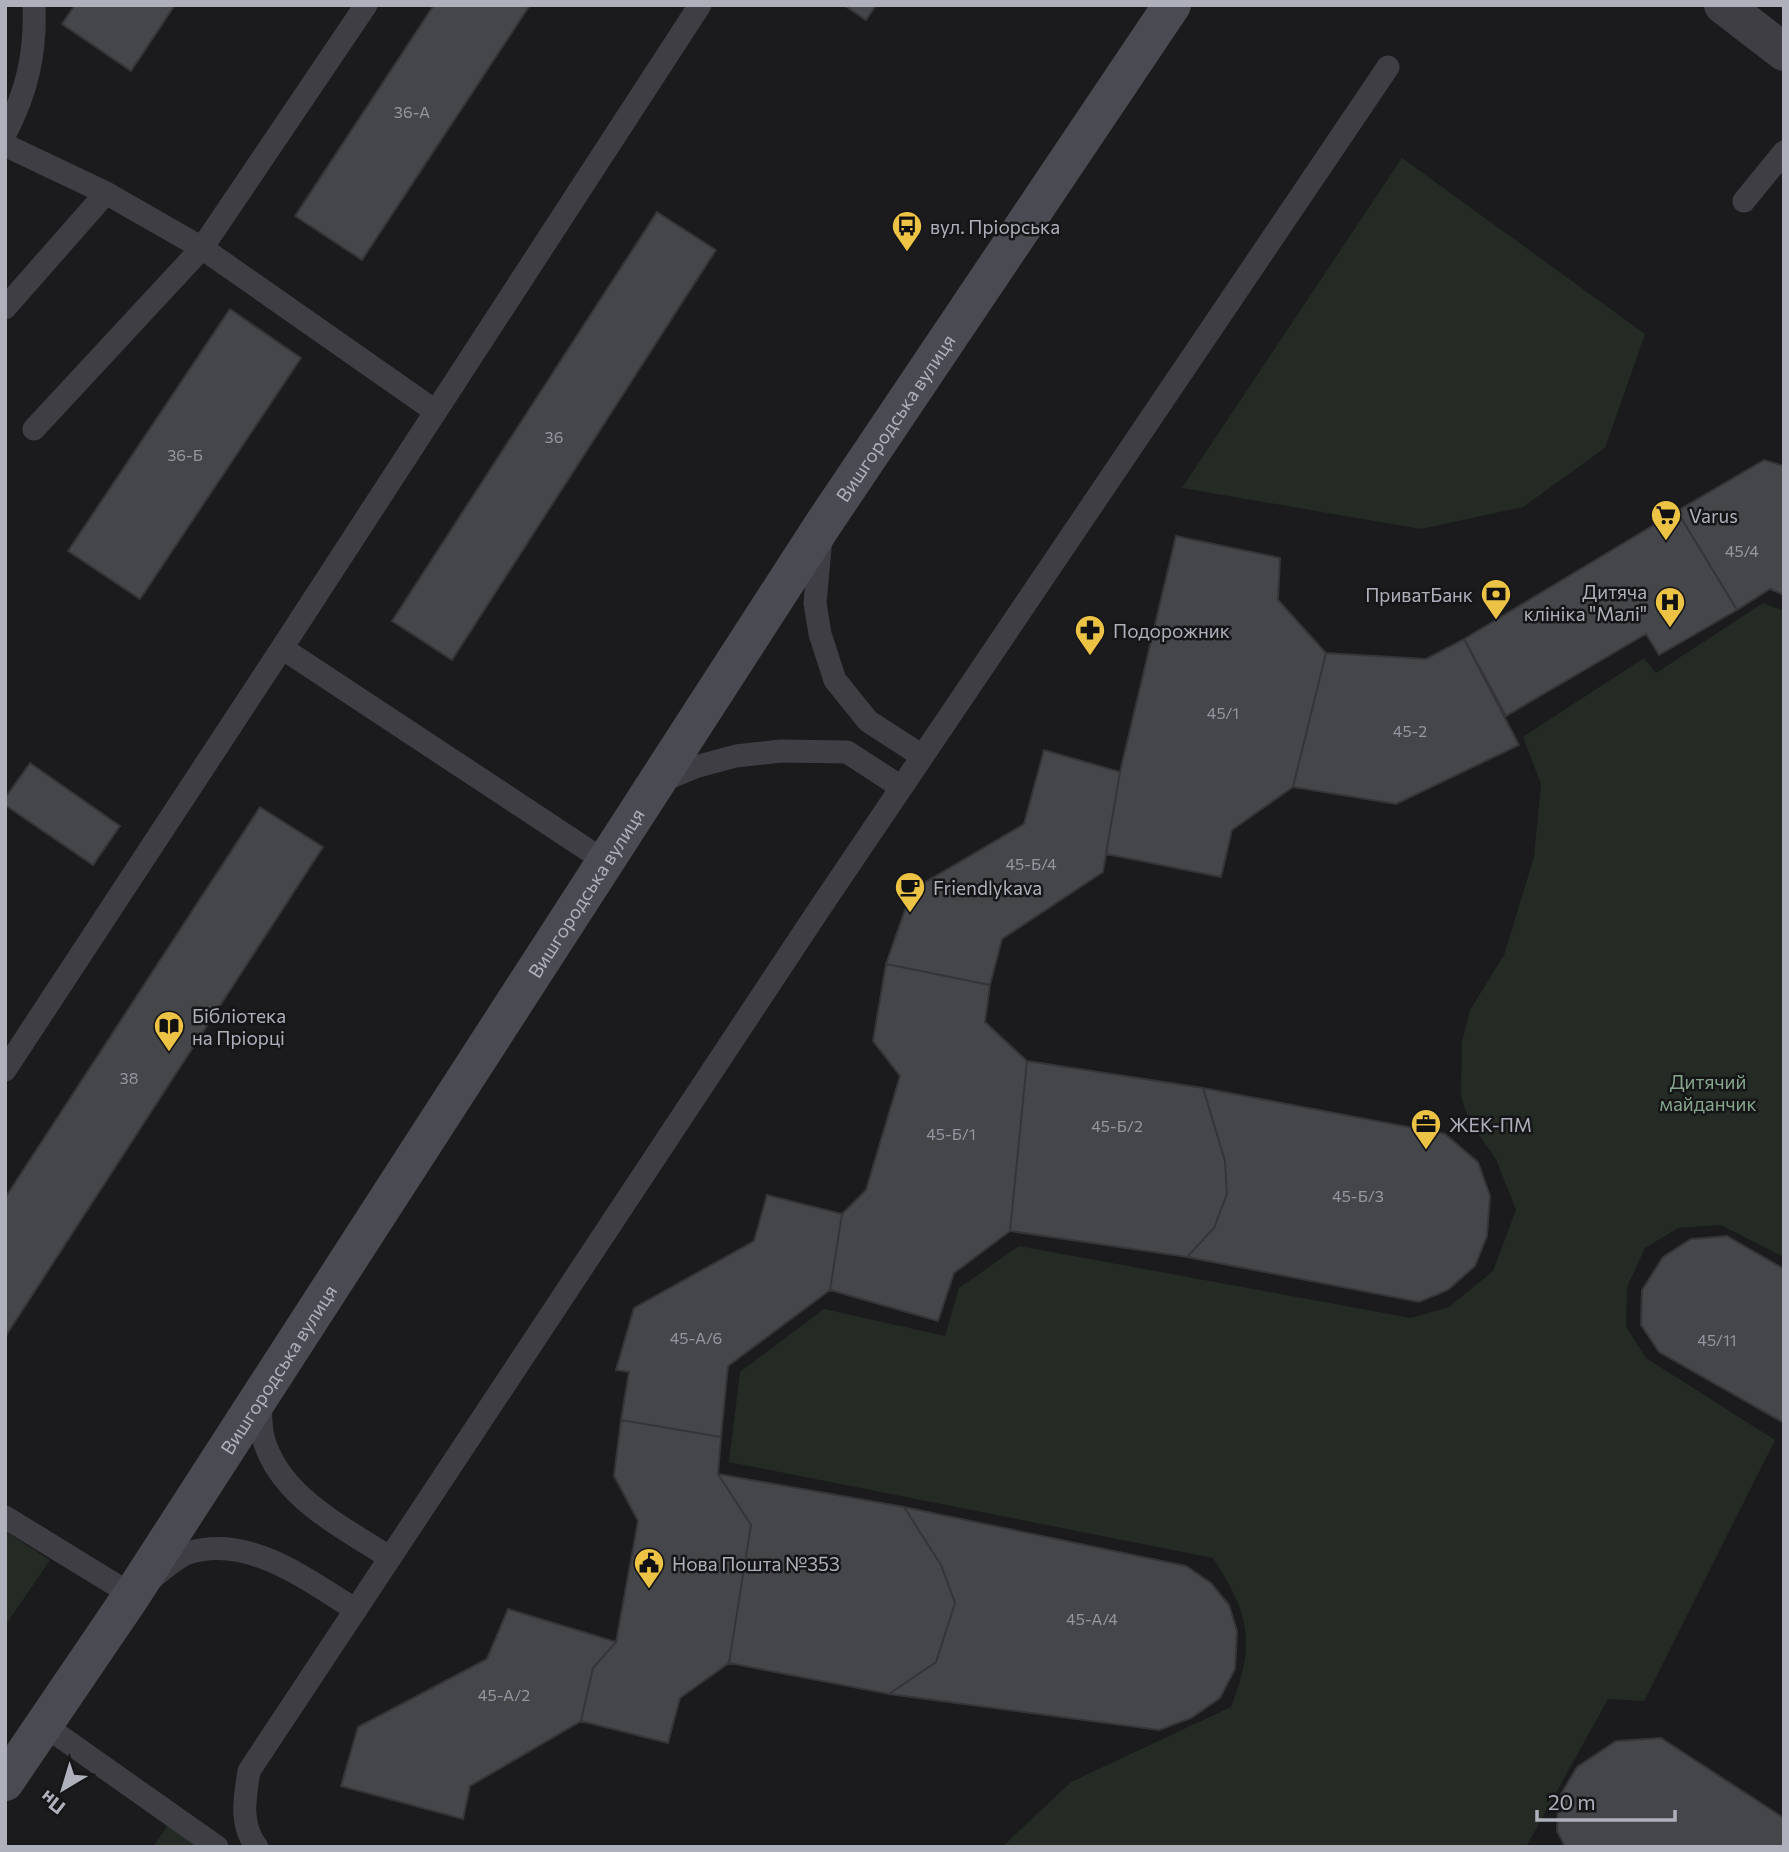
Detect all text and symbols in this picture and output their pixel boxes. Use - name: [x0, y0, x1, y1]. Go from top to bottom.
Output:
- house number: 36-А: [394, 102, 430, 121]
- bus stop icon: вул. Пріорська: [890, 209, 924, 253]
- place label: вул. Пріорська: [930, 215, 1060, 238]
- street label: Вишгородська вулиця: [830, 329, 959, 506]
- house number: 36: [545, 427, 563, 446]
- house number: 36-Б: [167, 445, 203, 464]
- supermarket icon: Varus: [1649, 498, 1683, 542]
- place label: Varus: [1689, 504, 1738, 527]
- house number: 45/4: [1725, 541, 1759, 560]
- bank icon: ПриватБанк: [1479, 577, 1513, 621]
- place label: Дитяча клініка "Малі": [1524, 580, 1647, 625]
- place label: ПриватБанк: [1365, 583, 1473, 606]
- hospital icon: Дитяча клініка "Малі": [1653, 585, 1687, 629]
- pharmacy icon: Подорожник: [1073, 613, 1107, 657]
- place label: Подорожник: [1113, 619, 1230, 642]
- house number: 45/1: [1207, 703, 1239, 722]
- house number: 45-2: [1393, 721, 1427, 740]
- street label: Вишгородська вулиця: [522, 804, 648, 982]
- house number: 45-Б/4: [1005, 854, 1057, 873]
- cafe icon: Friendlykava: [893, 870, 927, 914]
- place label: Friendlykava: [933, 876, 1042, 899]
- place label: Бібліотека на Пріорці: [192, 1004, 286, 1049]
- library icon: Бібліотека на Пріорці: [152, 1009, 186, 1053]
- house number: 38: [120, 1068, 138, 1087]
- park label: Дитячий майданчик: [1659, 1070, 1757, 1115]
- office icon: ЖЕК-ПМ: [1409, 1107, 1443, 1151]
- place label: ЖЕК-ПМ: [1449, 1113, 1532, 1136]
- house number: 45-Б/2: [1091, 1116, 1143, 1135]
- house number: 45-Б/1: [926, 1124, 976, 1143]
- house number: 45-Б/3: [1332, 1186, 1384, 1205]
- street label: Вишгородська вулиця: [215, 1280, 341, 1458]
- house number: 45-А/6: [670, 1328, 722, 1347]
- house number: 45/11: [1697, 1330, 1737, 1349]
- public building icon: Нова Пошта №353: [632, 1546, 666, 1590]
- place label: Нова Пошта №353: [672, 1552, 840, 1575]
- house number: 45-А/4: [1066, 1609, 1118, 1628]
- house number: 45-А/2: [478, 1685, 530, 1704]
- north arrow: [28, 1754, 98, 1824]
- scale bar: [1537, 1778, 1675, 1822]
- text: Пн: [35, 1786, 69, 1820]
- text: 20 m: [1548, 1789, 1596, 1814]

